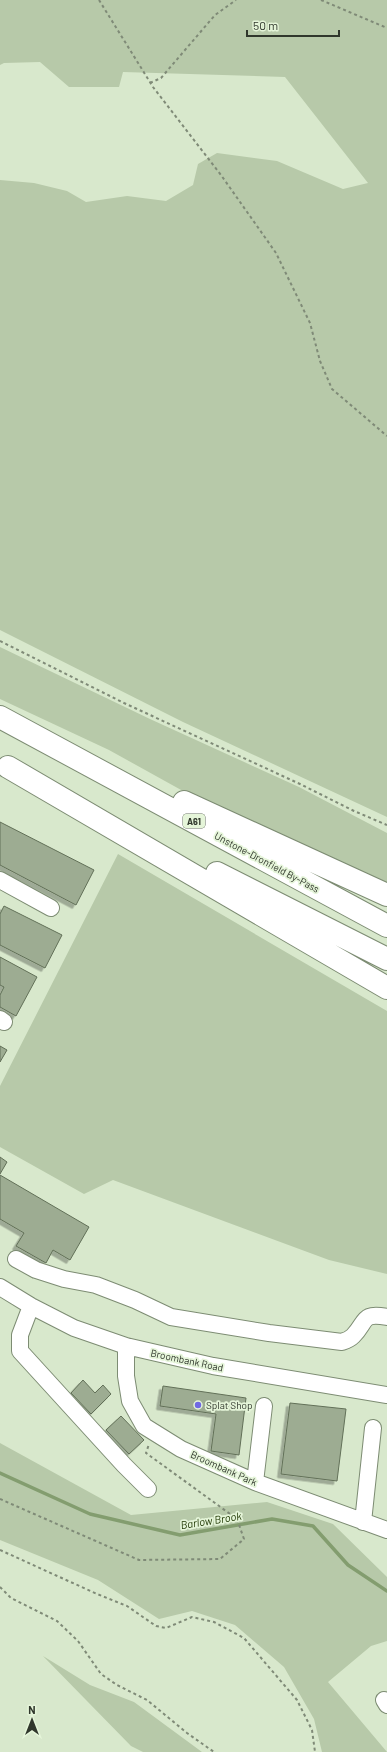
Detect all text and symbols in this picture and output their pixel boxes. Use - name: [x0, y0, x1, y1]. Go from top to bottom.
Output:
- scale bar: [247, 12, 339, 38]
- text: 50 m: [253, 18, 278, 32]
- road number: A61: [183, 814, 205, 828]
- street label: Unstone-Dronfield By-Pass: [212, 829, 322, 895]
- street label: Broombank Road: [150, 1346, 224, 1374]
- place label: Splat Shop: [206, 1399, 253, 1411]
- marker: Splat Shop: [193, 1400, 203, 1410]
- street label: Broombank Park: [189, 1448, 259, 1488]
- water label: Barlow Brook: [180, 1509, 243, 1531]
- north arrow: [12, 1700, 52, 1740]
- text: N: [28, 1703, 36, 1716]

